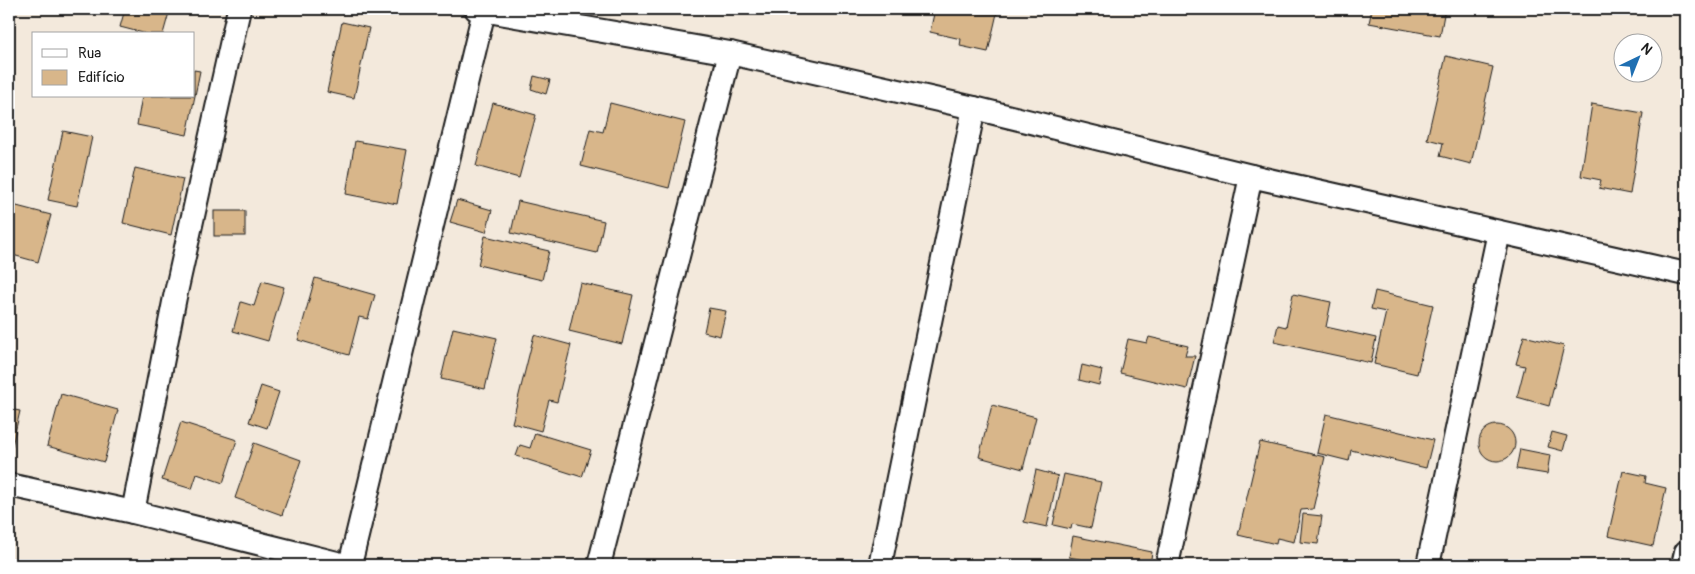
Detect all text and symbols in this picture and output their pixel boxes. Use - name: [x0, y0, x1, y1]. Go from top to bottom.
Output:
- legend: [32, 32, 195, 98]
- north arrow: [1612, 32, 1662, 82]
- text: N: [1637, 39, 1656, 58]
- text: Rua: [78, 44, 101, 63]
- text: Edifício: [78, 68, 124, 87]

